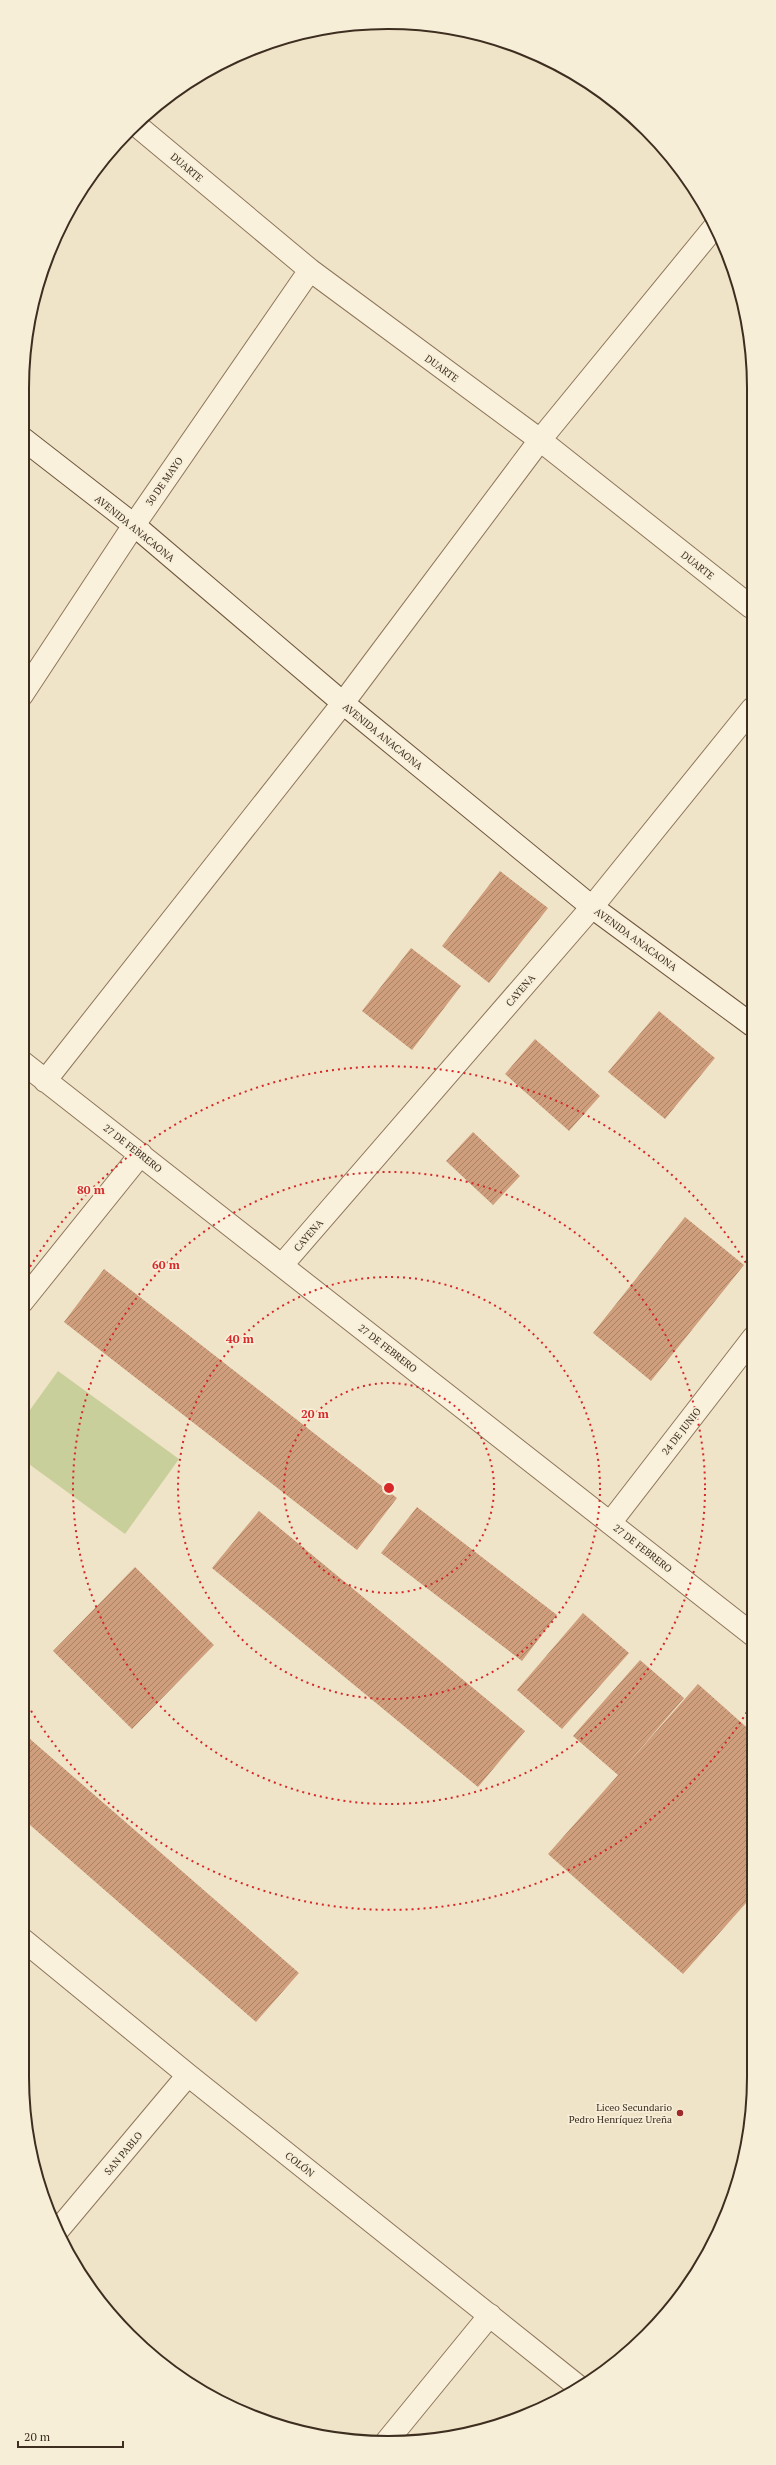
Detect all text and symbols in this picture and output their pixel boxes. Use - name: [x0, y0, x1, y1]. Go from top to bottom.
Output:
- street label: DUARTE: [168, 150, 206, 185]
- street label: DUARTE: [422, 352, 461, 385]
- street label: 30 DE MAYO: [143, 454, 186, 508]
- street label: AVENIDA ANACAONA: [92, 492, 177, 565]
- street label: DUARTE: [679, 548, 717, 582]
- street label: AVENIDA ANACAONA: [340, 700, 425, 773]
- street label: AVENIDA ANACAONA: [592, 905, 680, 974]
- street label: CAYENA: [503, 971, 538, 1009]
- street label: 27 DE FEBRERO: [101, 1121, 165, 1176]
- text: 80 m: [77, 1182, 105, 1197]
- street label: CAYENA: [291, 1216, 326, 1254]
- text: 60 m: [152, 1257, 180, 1272]
- street label: 27 DE FEBRERO: [356, 1321, 420, 1376]
- text: 40 m: [226, 1331, 254, 1346]
- street label: 24 DE JUNIO: [659, 1405, 704, 1458]
- text: 20 m: [301, 1406, 329, 1421]
- centre of rings: [382, 1481, 396, 1495]
- street label: 27 DE FEBRERO: [611, 1521, 675, 1576]
- place label: Liceo Secundario Pedro Henríquez Ureña: [569, 2101, 672, 2126]
- marker: Liceo Secundario Pedro Henríquez Ureña: [675, 2108, 685, 2118]
- street label: SAN PABLO: [101, 2129, 145, 2178]
- street label: COLÓN: [282, 2149, 317, 2180]
- scale bar: [18, 2423, 123, 2449]
- text: 20 m: [24, 2429, 51, 2444]

